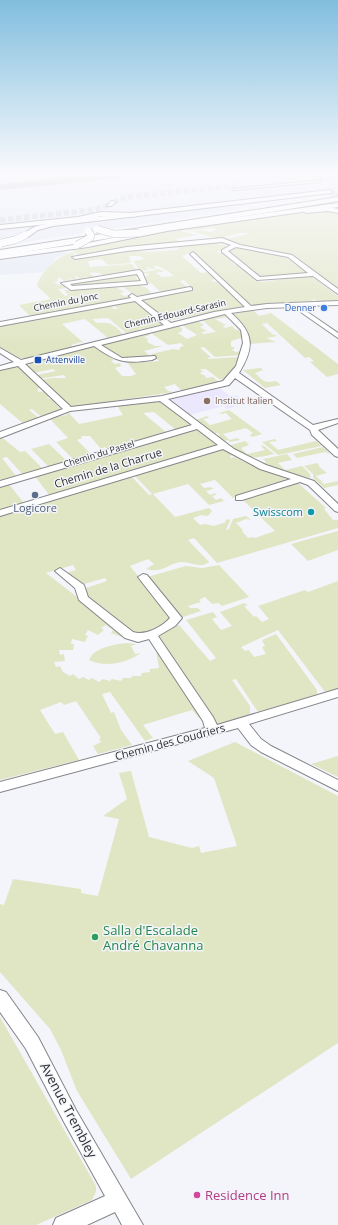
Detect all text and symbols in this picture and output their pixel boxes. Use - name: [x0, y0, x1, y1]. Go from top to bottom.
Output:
- street label: Chemin du Jonc: [32, 289, 100, 314]
- street label: Chemin Edouard-Sarasin: [123, 295, 227, 332]
- place label: Denner: [285, 301, 316, 314]
- marker: Denner: [319, 303, 329, 313]
- place label: Attenville: [46, 353, 85, 366]
- marker: Attenville: [33, 355, 43, 365]
- place label: Institut Italien: [215, 394, 273, 407]
- marker: Institut Italien: [202, 396, 212, 406]
- street label: Chemin du Pastel: [62, 437, 136, 470]
- street label: Chemin de la Charrue: [52, 444, 163, 491]
- marker: Logicore: [30, 490, 40, 500]
- place label: Logicore: [13, 500, 57, 515]
- place label: Swisscom: [253, 504, 303, 519]
- marker: Swisscom: [306, 507, 316, 517]
- street label: Chemin des Coudriers: [113, 720, 227, 763]
- place label: Salla d'Escalade André Chavanna: [103, 921, 203, 954]
- marker: Salla d'Escalade André Chavanna: [90, 932, 100, 942]
- street label: Avenue Trembley: [36, 1059, 102, 1161]
- place label: Residence Inn: [205, 1186, 290, 1204]
- marker: Residence Inn: [192, 1190, 202, 1200]

